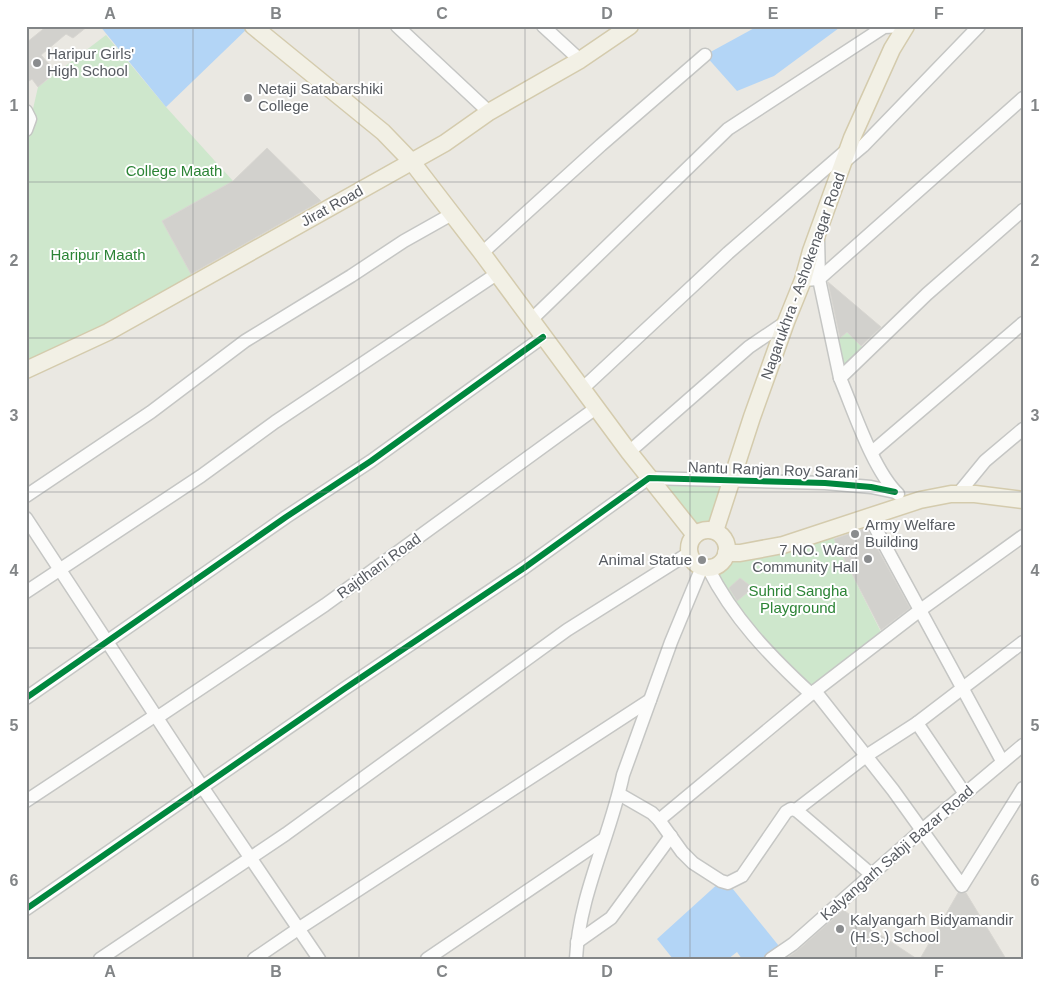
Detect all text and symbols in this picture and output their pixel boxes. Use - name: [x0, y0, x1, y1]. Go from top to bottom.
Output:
- text: A: [104, 5, 116, 22]
- text: B: [270, 5, 282, 22]
- text: C: [436, 5, 448, 22]
- text: D: [601, 5, 613, 22]
- text: E: [768, 5, 779, 22]
- text: F: [934, 5, 944, 22]
- place label: Haripur Girls' High School: [47, 45, 134, 79]
- marker: Haripur Girls' High School: [31, 57, 43, 69]
- place label: Netaji Satabarshiki College: [258, 80, 383, 114]
- marker: Netaji Satabarshiki College: [242, 92, 254, 104]
- text: 1: [10, 97, 19, 114]
- text: 1: [1031, 97, 1040, 114]
- park label: College Maath: [126, 162, 222, 179]
- street label: Nagarukhra - Ashokenagar Road: [757, 170, 848, 382]
- street label: Jirat Road: [298, 182, 366, 230]
- park label: Haripur Maath: [50, 246, 146, 263]
- text: 2: [10, 252, 19, 269]
- text: 2: [1031, 252, 1040, 269]
- text: 3: [10, 407, 19, 424]
- text: 3: [1031, 407, 1040, 424]
- street label: Nantu Ranjan Roy Sarani: [688, 458, 858, 481]
- place label: Army Welfare Building: [865, 516, 956, 550]
- marker: Army Welfare Building: [849, 528, 861, 540]
- street label: Rajdhani Road: [334, 530, 424, 602]
- place label: 7 NO. Ward Community Hall: [752, 541, 858, 575]
- place label: Animal Statue: [599, 551, 692, 568]
- marker: 7 NO. Ward Community Hall: [862, 553, 874, 565]
- marker: Animal Statue: [696, 554, 708, 566]
- text: 4: [10, 562, 19, 579]
- text: 4: [1031, 562, 1040, 579]
- park label: Suhrid Sangha Playground: [748, 582, 848, 616]
- text: 5: [10, 717, 19, 734]
- text: 5: [1031, 717, 1040, 734]
- street label: Kalyangarh Sabji Bazar Road: [817, 782, 977, 924]
- text: 6: [10, 872, 19, 889]
- text: 6: [1031, 872, 1040, 889]
- place label: Kalyangarh Bidyamandir (H.S.) School: [850, 911, 1013, 945]
- marker: Kalyangarh Bidyamandir (H.S.) School: [834, 923, 846, 935]
- text: A: [104, 963, 116, 980]
- text: B: [270, 963, 282, 980]
- text: C: [436, 963, 448, 980]
- text: D: [601, 963, 613, 980]
- text: E: [768, 963, 779, 980]
- text: F: [934, 963, 944, 980]

